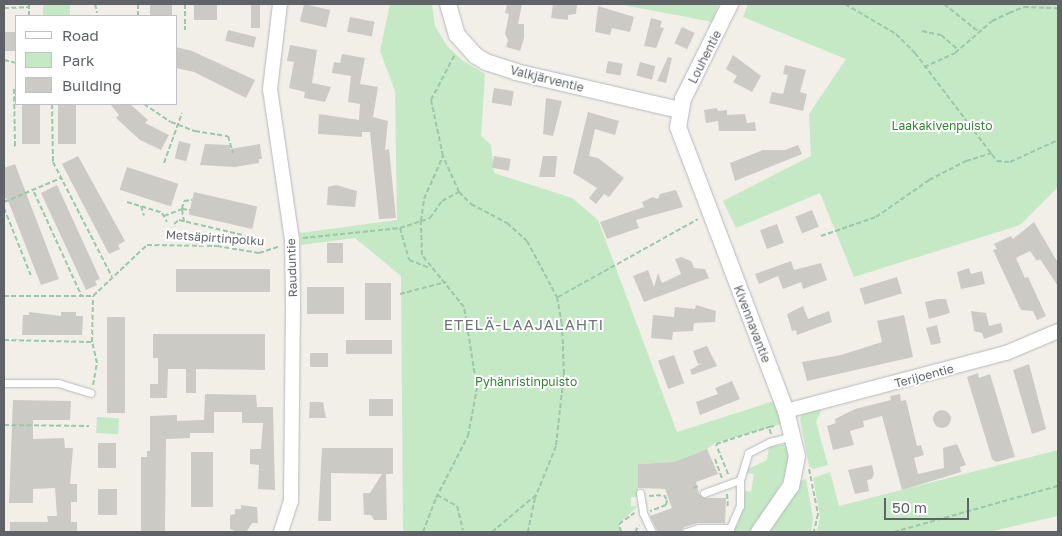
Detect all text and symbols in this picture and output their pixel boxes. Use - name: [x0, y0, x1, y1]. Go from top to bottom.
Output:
- legend: [15, 15, 178, 105]
- text: Road: [62, 26, 99, 44]
- street label: Louhentie: [685, 28, 725, 86]
- text: Park: [62, 51, 94, 69]
- street label: Valkjärventie: [509, 63, 585, 95]
- text: Building: [62, 76, 122, 94]
- park label: Laakakivenpuisto: [892, 119, 992, 133]
- street label: Metsäpirtinpolku: [165, 227, 265, 249]
- street label: Rauduntie: [284, 238, 300, 298]
- street label: Kivennavantie: [731, 283, 773, 365]
- district label: ETELÄ-LAAJALAHTI: [442, 316, 606, 334]
- street label: Terijoentie: [893, 361, 955, 391]
- park label: Pyhänristinpuisto: [475, 375, 577, 389]
- scale bar: [887, 488, 972, 520]
- text: 50 m: [892, 498, 927, 516]

